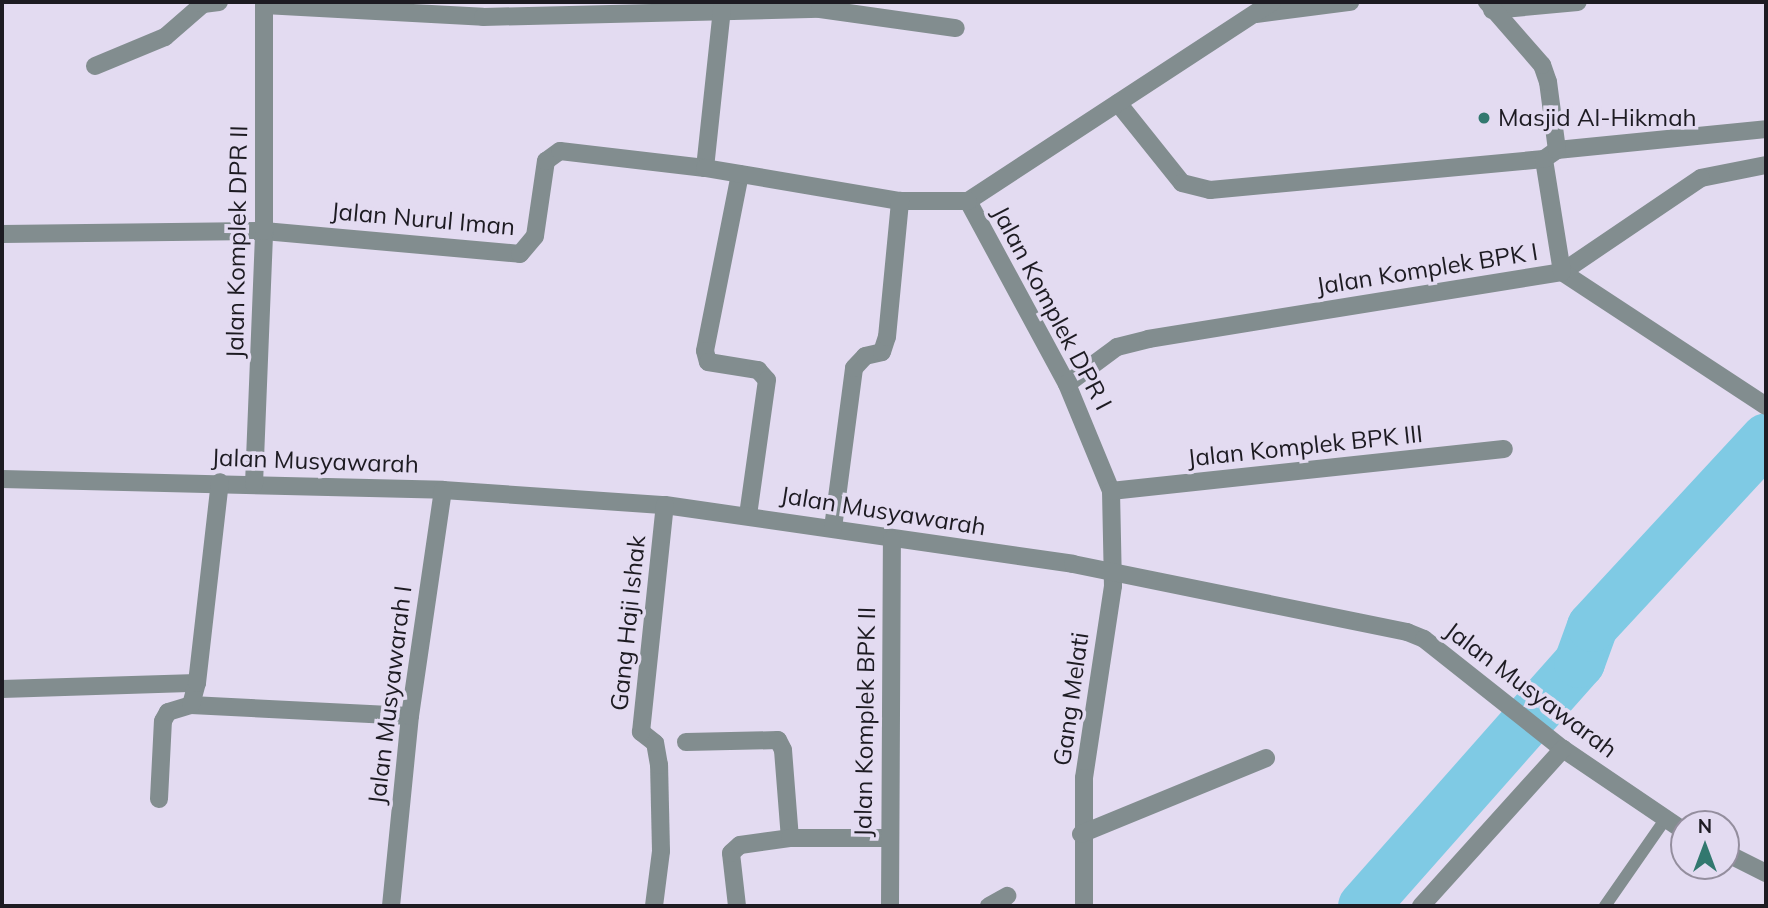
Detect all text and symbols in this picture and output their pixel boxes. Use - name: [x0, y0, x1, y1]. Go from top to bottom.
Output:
- place label: Masjid Al-Hikmah: [1498, 104, 1697, 132]
- marker: Masjid Al-Hikmah: [1476, 110, 1492, 126]
- street label: Jalan Komplek DPR II: [221, 125, 253, 359]
- street label: Jalan Nurul Iman: [330, 197, 516, 241]
- street label: Jalan Komplek DPR I: [986, 201, 1118, 415]
- street label: Jalan Komplek BPK I: [1314, 237, 1540, 301]
- street label: Jalan Komplek BPK III: [1186, 419, 1424, 473]
- street label: Jalan Musyawarah: [211, 443, 419, 479]
- street label: Jalan Musyawarah: [778, 481, 988, 541]
- street label: Gang Haji Ishak: [604, 534, 652, 712]
- street label: Jalan Musyawarah I: [362, 584, 418, 806]
- street label: Jalan Komplek BPK II: [849, 607, 881, 837]
- street label: Jalan Musyawarah: [1439, 616, 1623, 764]
- street label: Gang Melati: [1047, 630, 1095, 768]
- north arrow: [1670, 810, 1740, 880]
- text: N: [1698, 814, 1712, 838]

